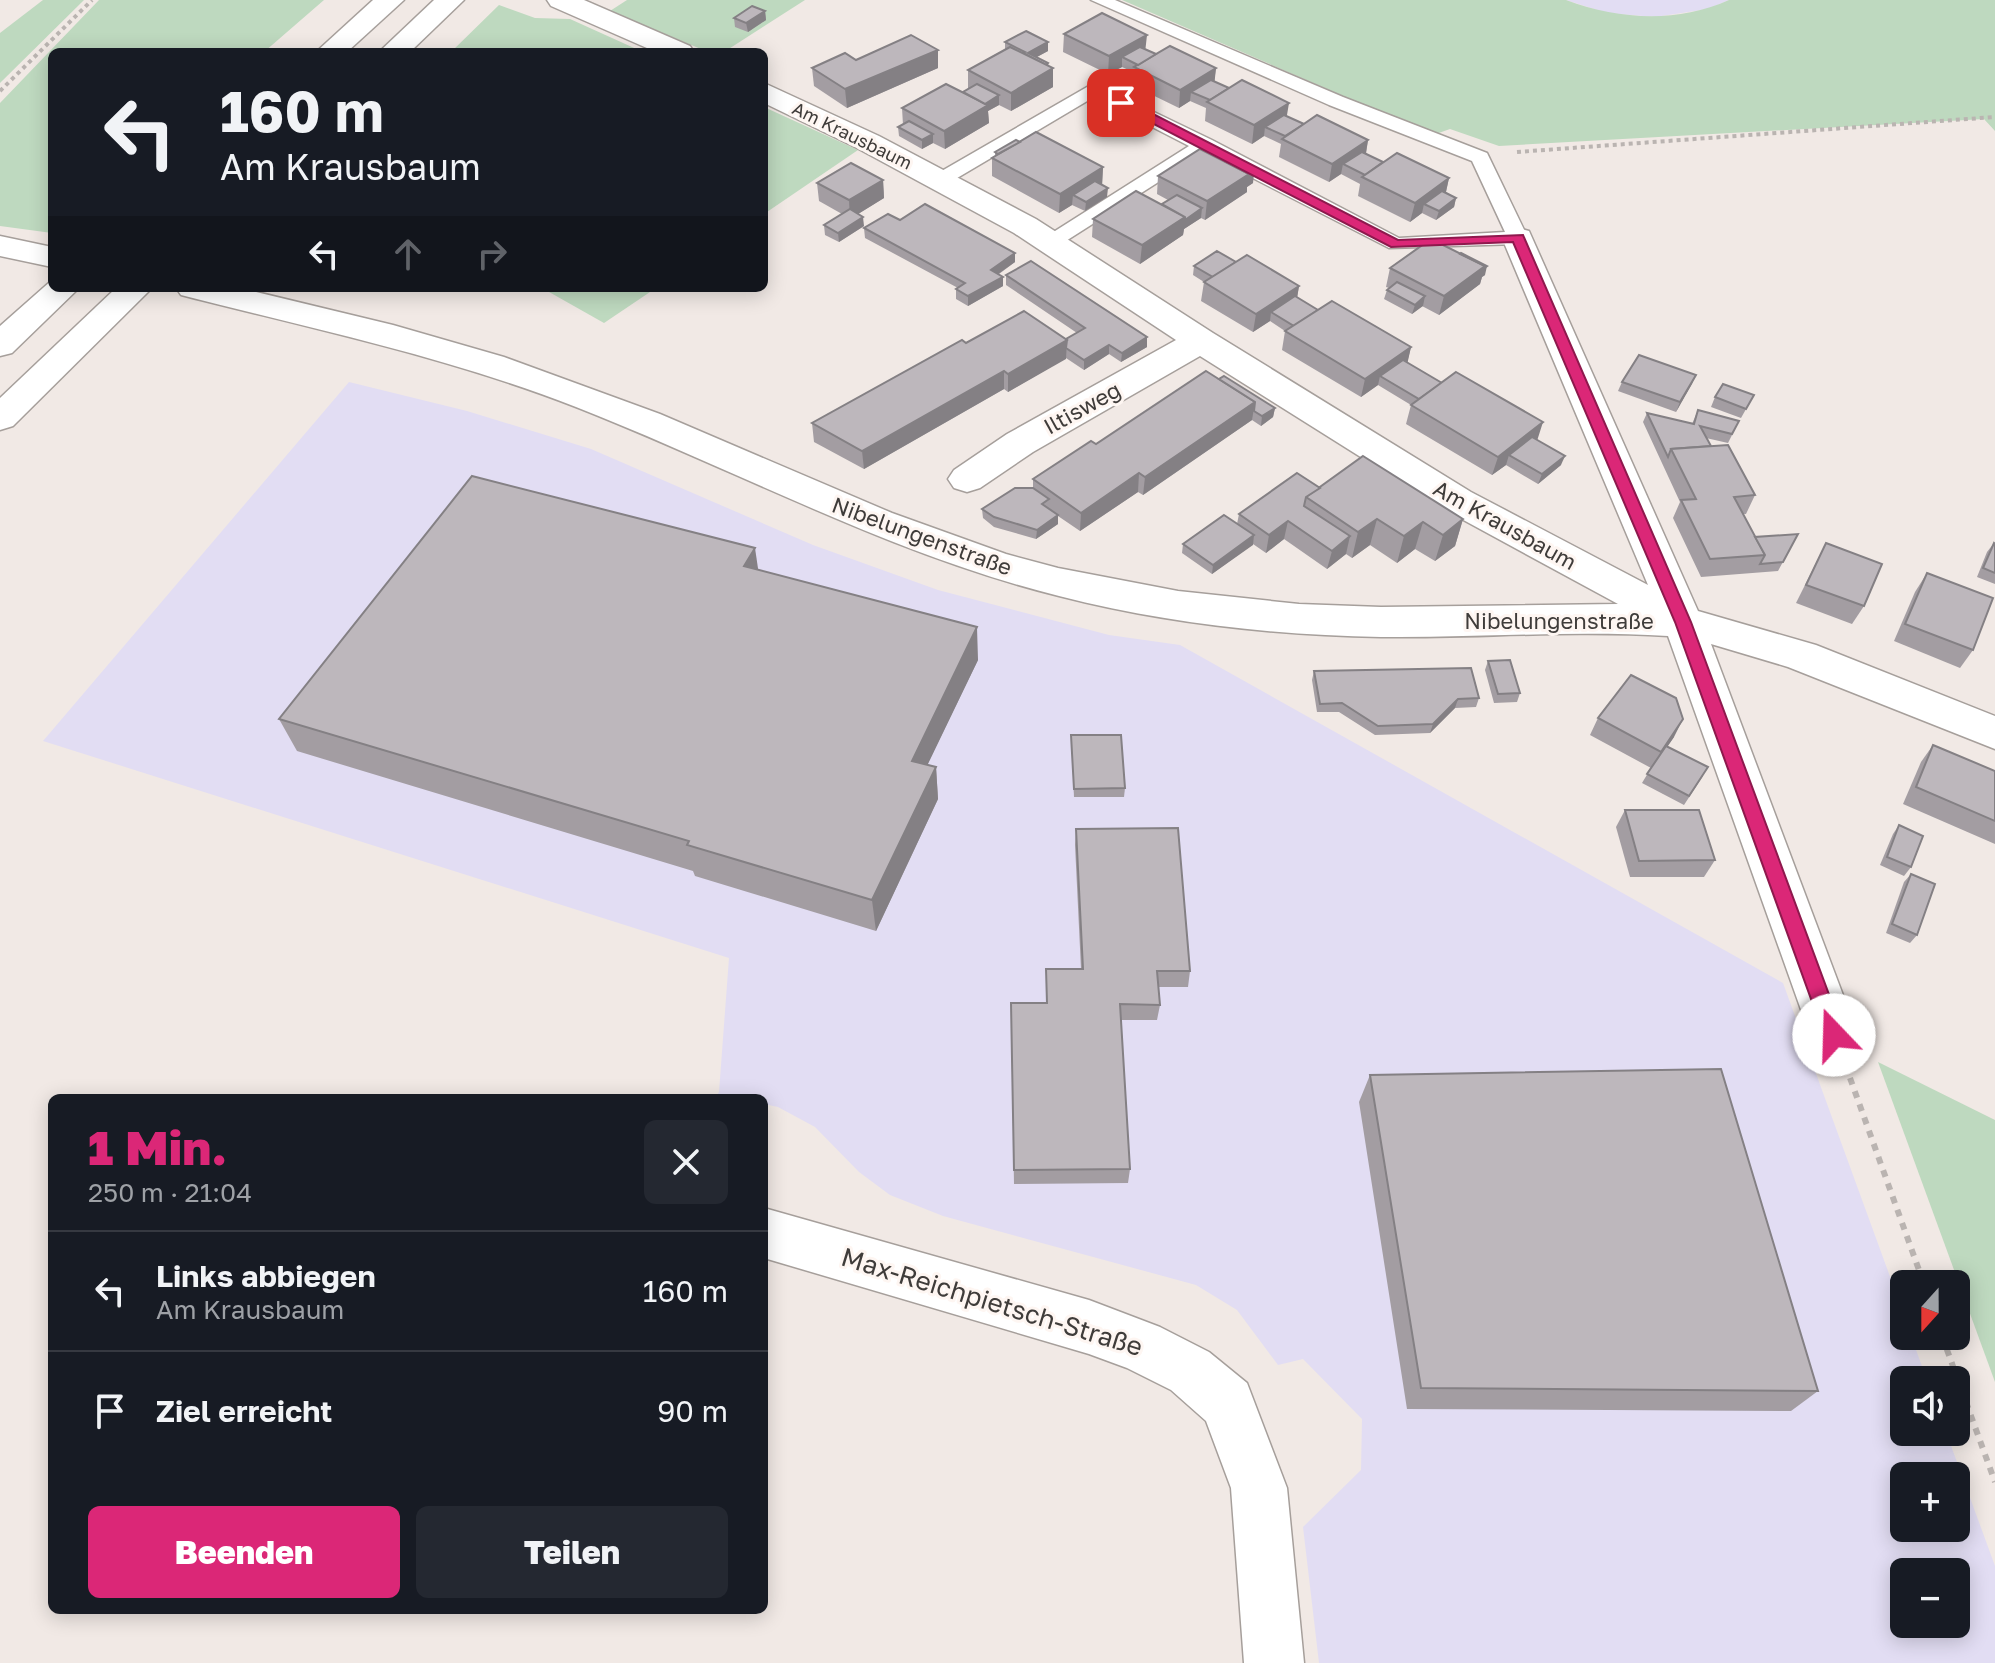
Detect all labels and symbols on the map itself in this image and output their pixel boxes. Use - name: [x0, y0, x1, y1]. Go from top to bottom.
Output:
- pin: [1087, 69, 1155, 137]
- street label: Am Krausbaum: [789, 97, 916, 174]
- street label: Iltisweg: [1039, 375, 1125, 440]
- street label: Am Krausbaum: [1429, 474, 1581, 575]
- street label: Nibelungenstraße: [829, 490, 1016, 581]
- street label: Nibelungenstraße: [1464, 607, 1654, 634]
- position arrow: [1792, 993, 1876, 1077]
- street label: Max-Reichpietsch-Straße: [838, 1241, 1146, 1362]
- north arrow: [1890, 1270, 1970, 1350]

